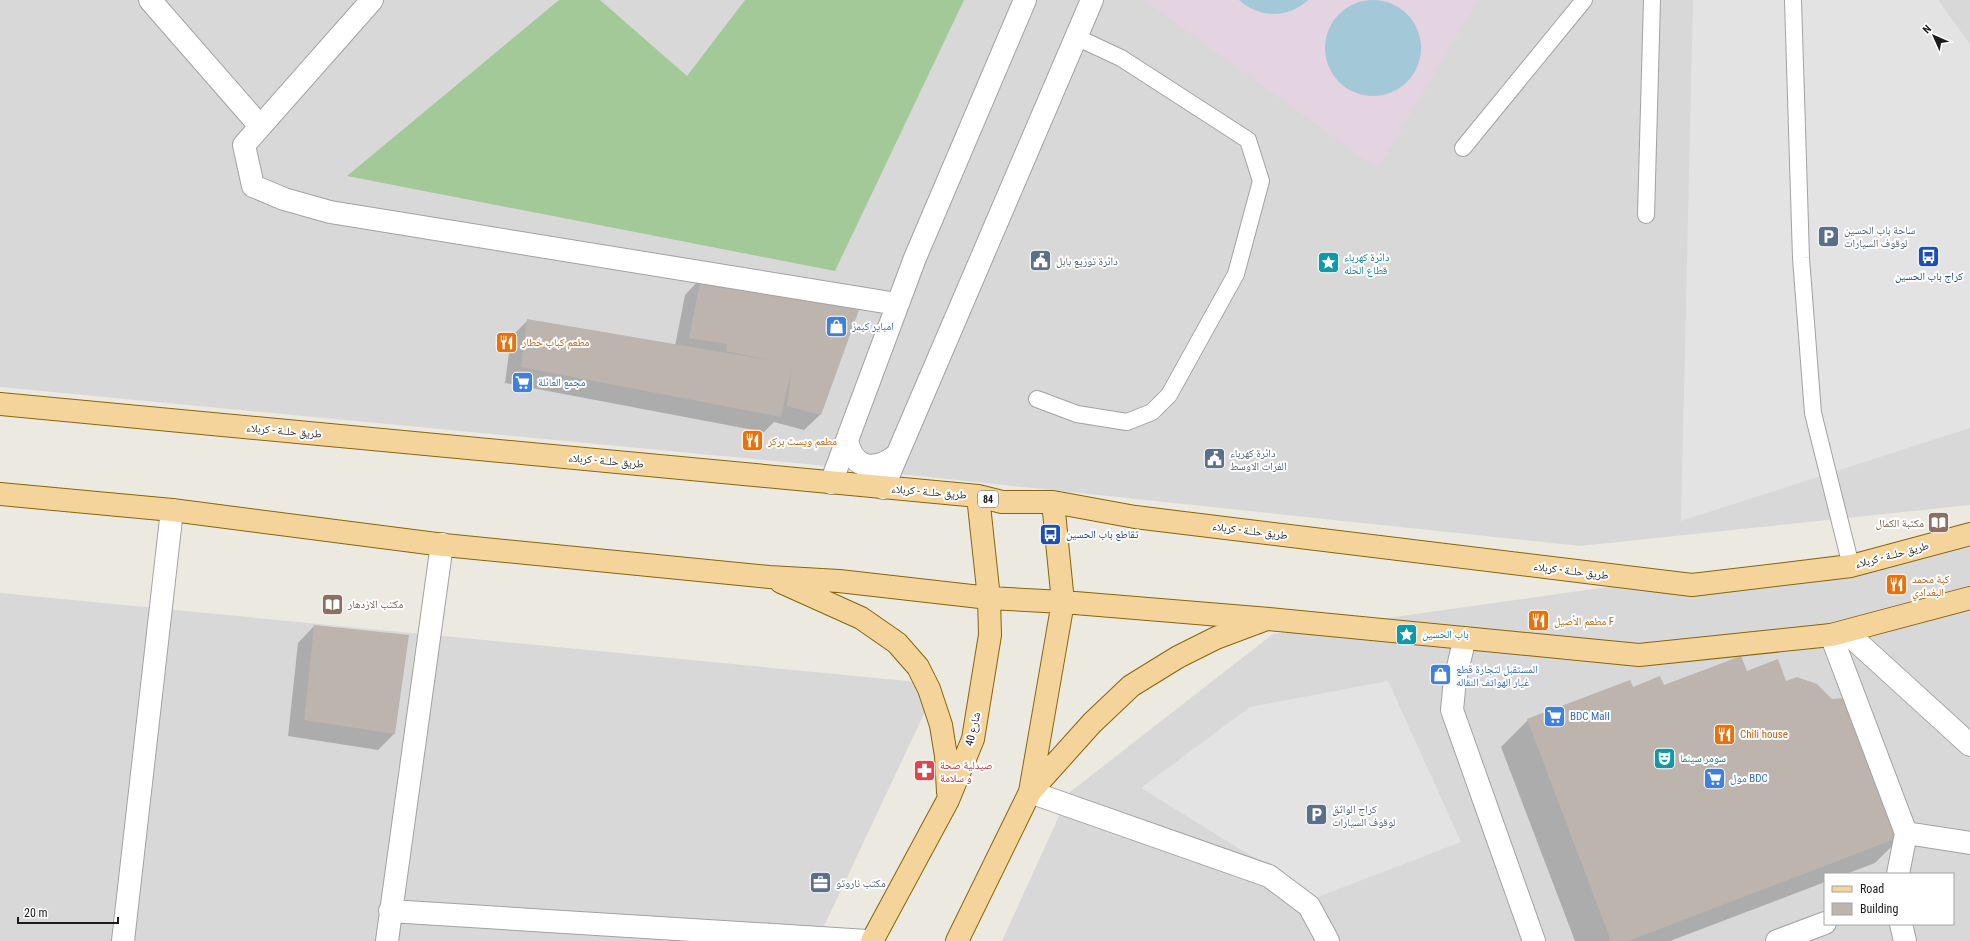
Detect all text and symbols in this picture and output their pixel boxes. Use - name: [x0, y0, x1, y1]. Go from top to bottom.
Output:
- north arrow: [1914, 16, 1954, 56]
- text: N: [1920, 22, 1934, 36]
- parking icon: ساحة باب الحسين لوقوف السيارات: [1816, 223, 1842, 249]
- place label: ساحة باب الحسين لوقوف السيارات: [1844, 224, 1915, 250]
- bus stop icon: كراج باب الحسين: [1916, 243, 1942, 269]
- public building icon: دائرة توزيع بابل: [1028, 248, 1054, 274]
- place icon: دائرة كهرباء قطاع الحله: [1315, 250, 1341, 276]
- place label: دائرة كهرباء قطاع الحله: [1344, 251, 1390, 277]
- place label: دائرة توزيع بابل: [1056, 255, 1118, 268]
- place label: كراج باب الحسين: [1895, 270, 1963, 283]
- shop icon: امباير كيمز: [823, 313, 849, 339]
- place label: امباير كيمز: [851, 320, 894, 333]
- restaurant icon: مطعم كباب خطار: [493, 329, 519, 355]
- place label: مطعم كباب خطار: [521, 336, 589, 350]
- supermarket icon: مجمع العائلة: [510, 369, 536, 395]
- place label: مجمع العائلة: [538, 376, 586, 389]
- street label: طريق حلــة - كربلاء: [246, 421, 322, 441]
- restaurant icon: مطعم ويست بركر: [739, 428, 765, 454]
- place label: مطعم ويست بركر: [767, 435, 837, 449]
- public building icon: دائرة كهرباء الفرات الاوسط: [1202, 446, 1228, 472]
- place label: دائرة كهرباء الفرات الاوسط: [1230, 447, 1287, 473]
- street label: طريق حلــة - كربلاء: [568, 451, 644, 471]
- street label: طريق حلــة - كربلاء: [891, 482, 967, 502]
- road number: 84: [978, 491, 998, 507]
- library icon: مكتبة الكمال: [1926, 510, 1952, 536]
- place label: مكتبة الكمال: [1875, 517, 1924, 530]
- street label: طريق حلــة - كربلاء: [1212, 520, 1288, 542]
- bus stop icon: تقاطع باب الحسين: [1037, 521, 1063, 547]
- place label: تقاطع باب الحسين: [1066, 528, 1139, 541]
- street label: طريق حلــة - كربلاء: [1854, 539, 1930, 571]
- street label: طريق حلــة - كربلاء: [1533, 560, 1609, 582]
- restaurant icon: كبة محمد البغدادي: [1884, 572, 1910, 598]
- place label: كبة محمد البغدادي: [1912, 573, 1950, 600]
- library icon: مكتب الازدهار: [320, 591, 346, 617]
- place label: مكتب الازدهار: [347, 598, 403, 611]
- restaurant icon: مطعم الأصيل F: [1526, 608, 1552, 634]
- place label: مطعم الأصيل F: [1554, 615, 1614, 629]
- place icon: باب الحسين: [1393, 621, 1419, 647]
- place label: باب الحسين: [1422, 628, 1469, 641]
- shop icon: المستقبل لتجارة قطع غيار الهواتف النقاله: [1427, 662, 1453, 688]
- place label: المستقبل لتجارة قطع غيار الهواتف النقاله: [1456, 663, 1538, 689]
- supermarket icon: BDC Mall: [1542, 703, 1568, 729]
- place label: BDC Mall: [1570, 710, 1610, 723]
- street label: شارع 40: [963, 711, 983, 747]
- restaurant icon: Chili house: [1711, 721, 1737, 747]
- place label: Chili house: [1740, 728, 1788, 741]
- theatre icon: سومر سينما: [1651, 745, 1677, 771]
- place label: سومر سينما: [1680, 752, 1726, 765]
- pharmacy icon: صيدلية صحة و سلامة: [912, 758, 938, 784]
- place label: صيدلية صحة و سلامة: [940, 759, 993, 785]
- supermarket icon: مول BDC: [1702, 765, 1728, 791]
- place label: مول BDC: [1730, 772, 1768, 785]
- parking icon: كراج الواثق لوقوف السيارات: [1304, 802, 1330, 828]
- place label: كراج الواثق لوقوف السيارات: [1332, 803, 1395, 829]
- office icon: مكتب ناروتو: [808, 870, 834, 896]
- legend: [1824, 873, 1954, 925]
- place label: مكتب ناروتو: [836, 877, 886, 890]
- text: Road: [1860, 882, 1884, 896]
- scale bar: [18, 899, 118, 925]
- text: Building: [1860, 902, 1898, 916]
- text: 20 m: [24, 906, 48, 920]

